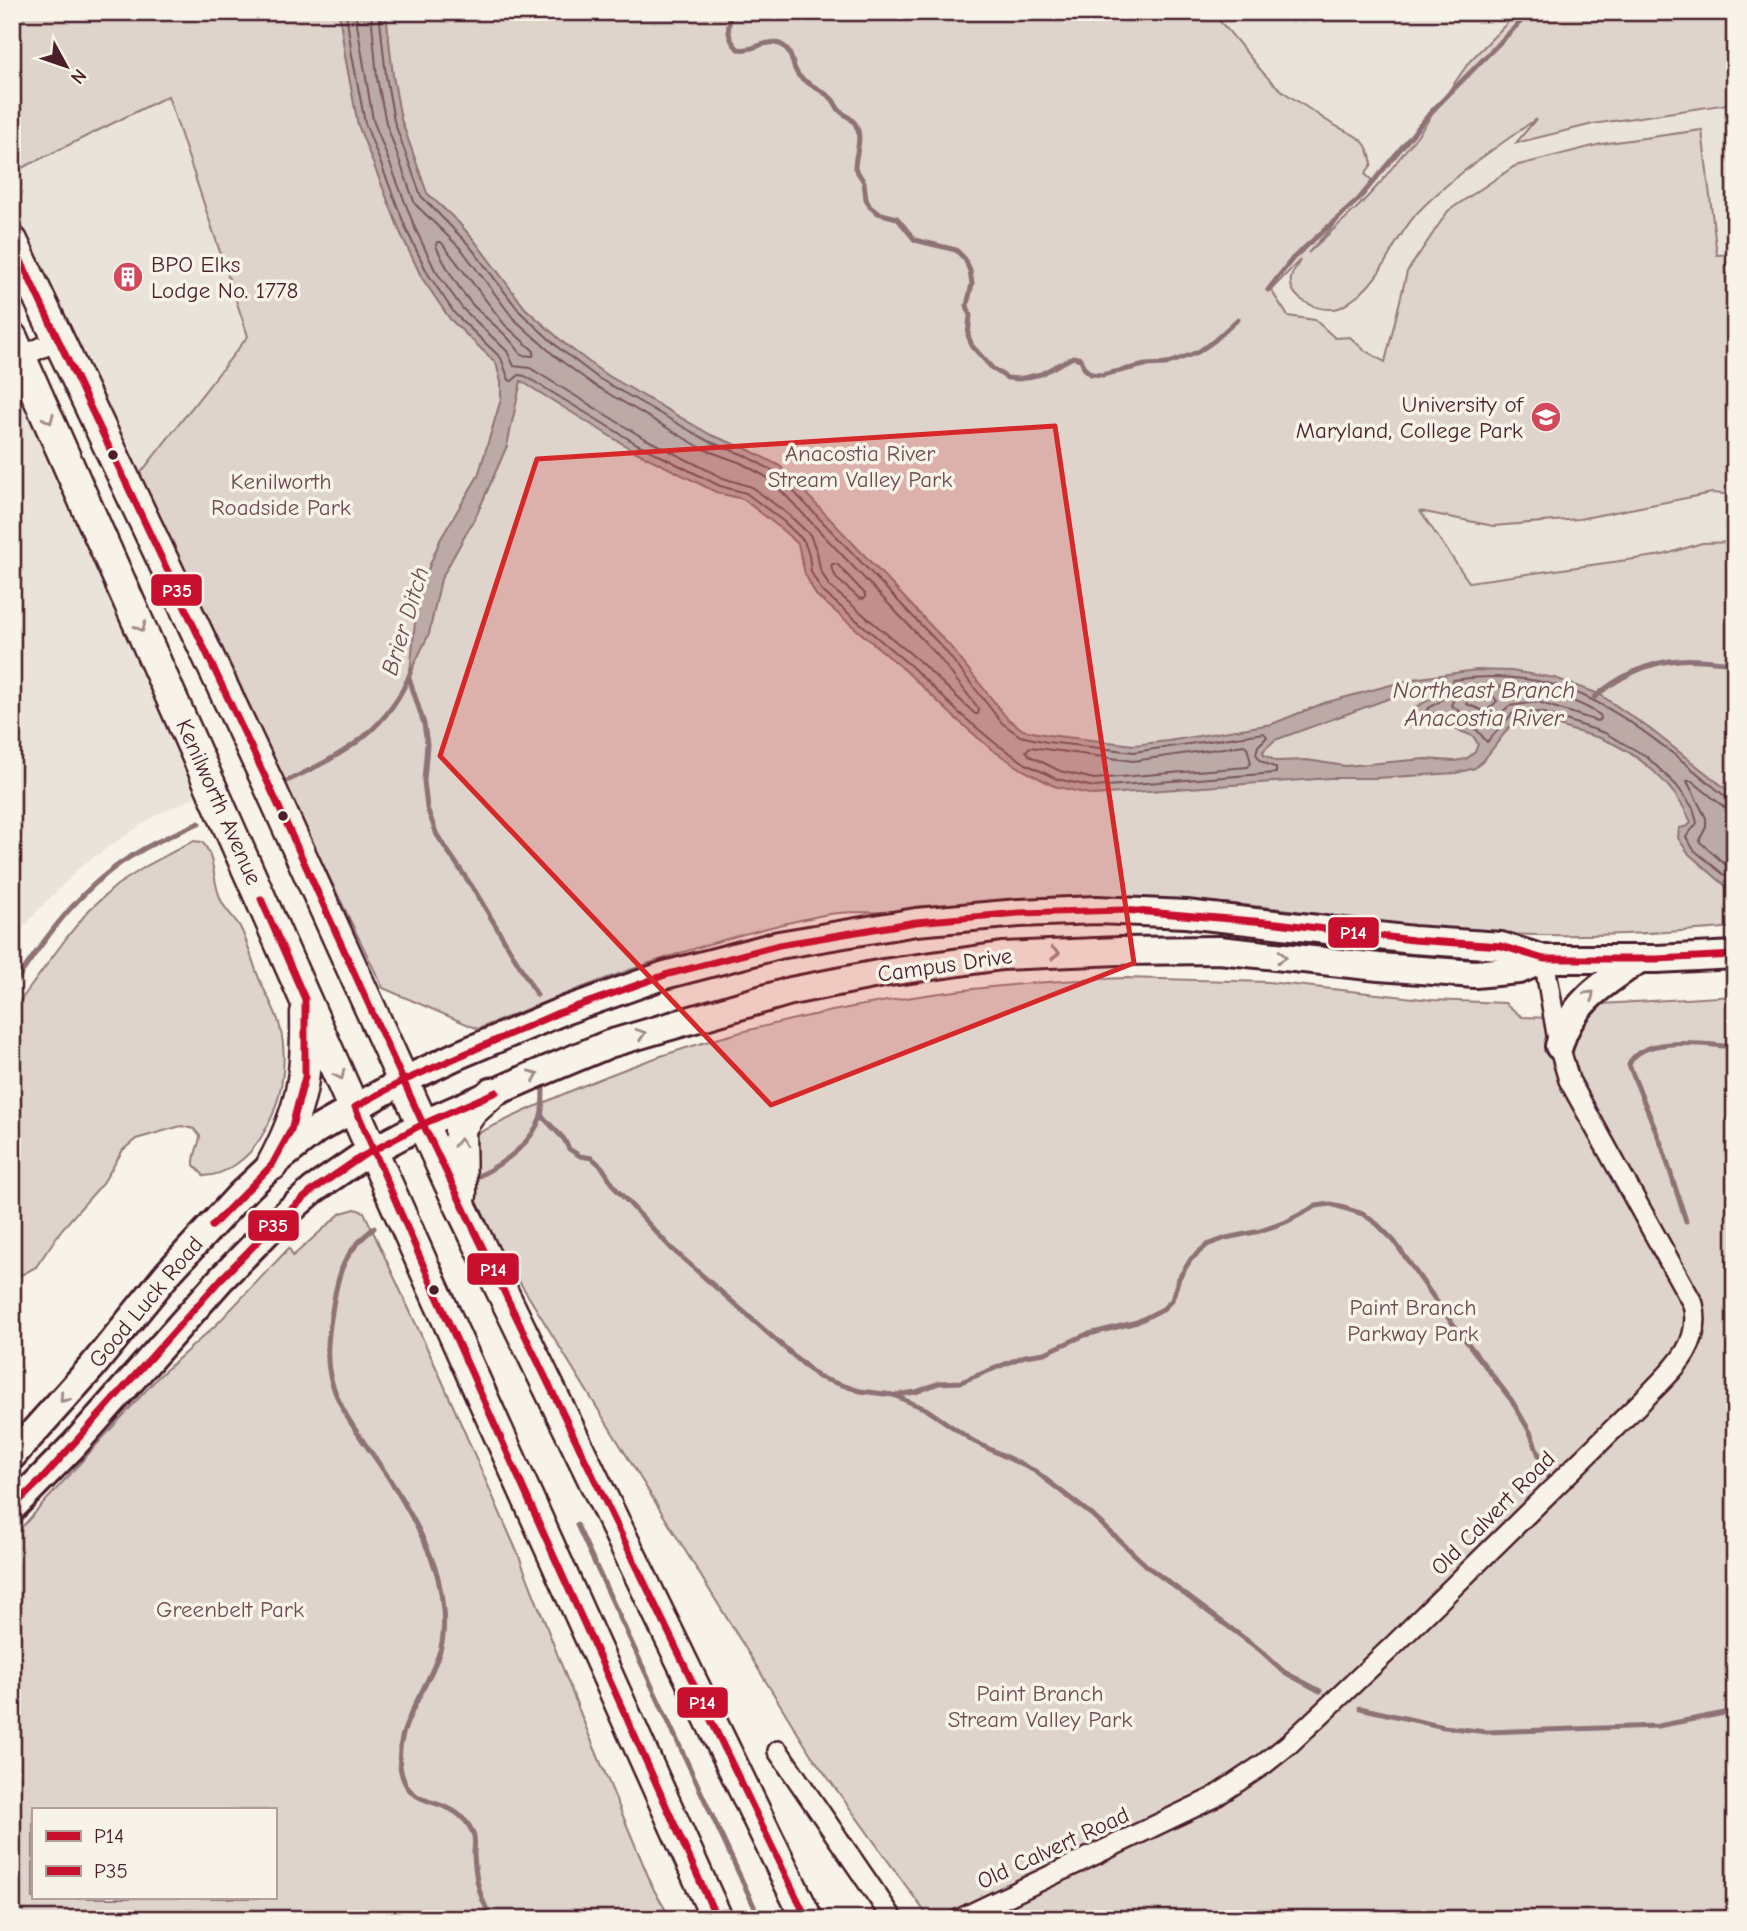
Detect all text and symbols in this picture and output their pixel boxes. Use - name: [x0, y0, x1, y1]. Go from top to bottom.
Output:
- north arrow: [32, 32, 102, 102]
- text: N: [66, 64, 91, 88]
- place label: BPO Elks Lodge No. 1778: [151, 251, 298, 304]
- building icon: BPO Elks Lodge No. 1778: [111, 260, 145, 294]
- place label: University of Maryland, College Park: [1296, 391, 1525, 444]
- school or university icon: University of Maryland, College Park: [1529, 400, 1563, 434]
- one-way arrow: [41, 412, 55, 424]
- park label: Anacostia River Stream Valley Park: [768, 440, 952, 493]
- unlabelled marker: [106, 448, 120, 462]
- park label: Kenilworth Roadside Park: [211, 468, 351, 521]
- water label: Brier Ditch: [375, 564, 435, 678]
- line badge: P35: [150, 573, 203, 607]
- text: P35: [162, 580, 192, 602]
- one-way arrow: [133, 620, 147, 632]
- water label: Northeast Branch Anacostia River: [1393, 676, 1575, 732]
- street label: Kenilworth Avenue: [170, 715, 268, 889]
- unlabelled marker: [276, 809, 290, 823]
- line badge: P14: [1327, 916, 1380, 949]
- text: P14: [1340, 922, 1366, 944]
- street label: Campus Drive: [876, 942, 1014, 988]
- one-way arrow: [1051, 945, 1061, 961]
- one-way arrow: [1277, 949, 1288, 964]
- one-way arrow: [1582, 990, 1595, 1003]
- one-way arrow: [634, 1028, 647, 1042]
- one-way arrow: [332, 1068, 346, 1080]
- one-way arrow: [527, 1069, 539, 1083]
- one-way arrow: [452, 1138, 468, 1148]
- line badge: P35: [247, 1209, 300, 1242]
- text: P35: [258, 1215, 288, 1237]
- street label: Good Luck Road: [83, 1231, 209, 1373]
- line badge: P14: [466, 1252, 520, 1286]
- text: P14: [480, 1259, 506, 1281]
- unlabelled marker: [427, 1283, 441, 1297]
- park label: Paint Branch Parkway Park: [1347, 1294, 1479, 1347]
- one-way arrow: [59, 1390, 72, 1403]
- street label: Old Calvert Road: [1425, 1445, 1561, 1581]
- park label: Greenbelt Park: [156, 1596, 304, 1623]
- park label: Paint Branch Stream Valley Park: [948, 1680, 1132, 1733]
- line badge: P14: [676, 1686, 729, 1719]
- text: P14: [689, 1692, 715, 1714]
- street label: Old Calvert Road: [973, 1801, 1133, 1895]
- legend: [32, 1808, 276, 1899]
- text: P14: [94, 1824, 124, 1848]
- text: P35: [94, 1859, 128, 1883]

